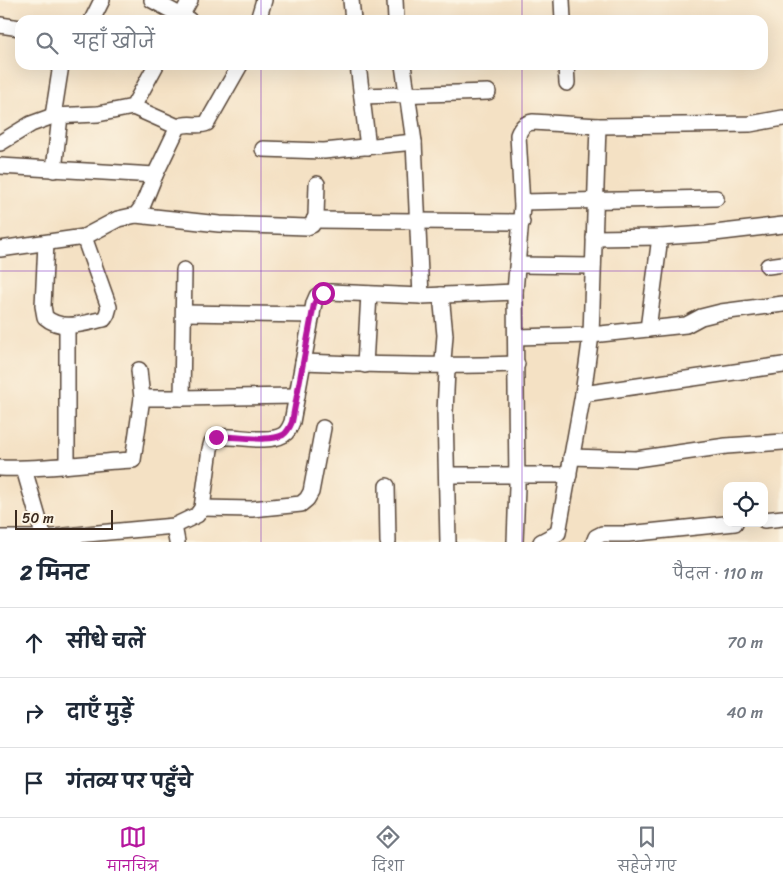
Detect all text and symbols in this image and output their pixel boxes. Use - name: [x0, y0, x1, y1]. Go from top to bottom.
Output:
- search box: [15, 15, 768, 70]
- text: यहाँ खोजें: [73, 25, 155, 58]
- icon: search: [33, 29, 61, 57]
- route start: [312, 282, 335, 305]
- route end: [205, 426, 228, 449]
- map controls: [723, 482, 768, 527]
- button: locate: [723, 482, 768, 527]
- text: 50 m: [22, 506, 54, 531]
- scale bar: [15, 507, 112, 530]
- text: 2 मिनट: [20, 554, 89, 592]
- text: पैदल · 110 m: [673, 559, 763, 588]
- text: सीधे चलें: [67, 625, 145, 658]
- text: 70 m: [727, 628, 763, 657]
- icon: ahead: [20, 629, 48, 657]
- text: दाएँ मुड़ें: [67, 695, 133, 728]
- text: 40 m: [726, 698, 763, 727]
- icon: right: [20, 699, 48, 727]
- text: गंतव्य पर पहुँचे: [67, 765, 192, 798]
- icon: arrive: [20, 769, 48, 797]
- tab: मानचित्र: [107, 823, 158, 882]
- tab: दिशा: [372, 823, 404, 882]
- tab: सहेजे गए: [618, 823, 676, 882]

